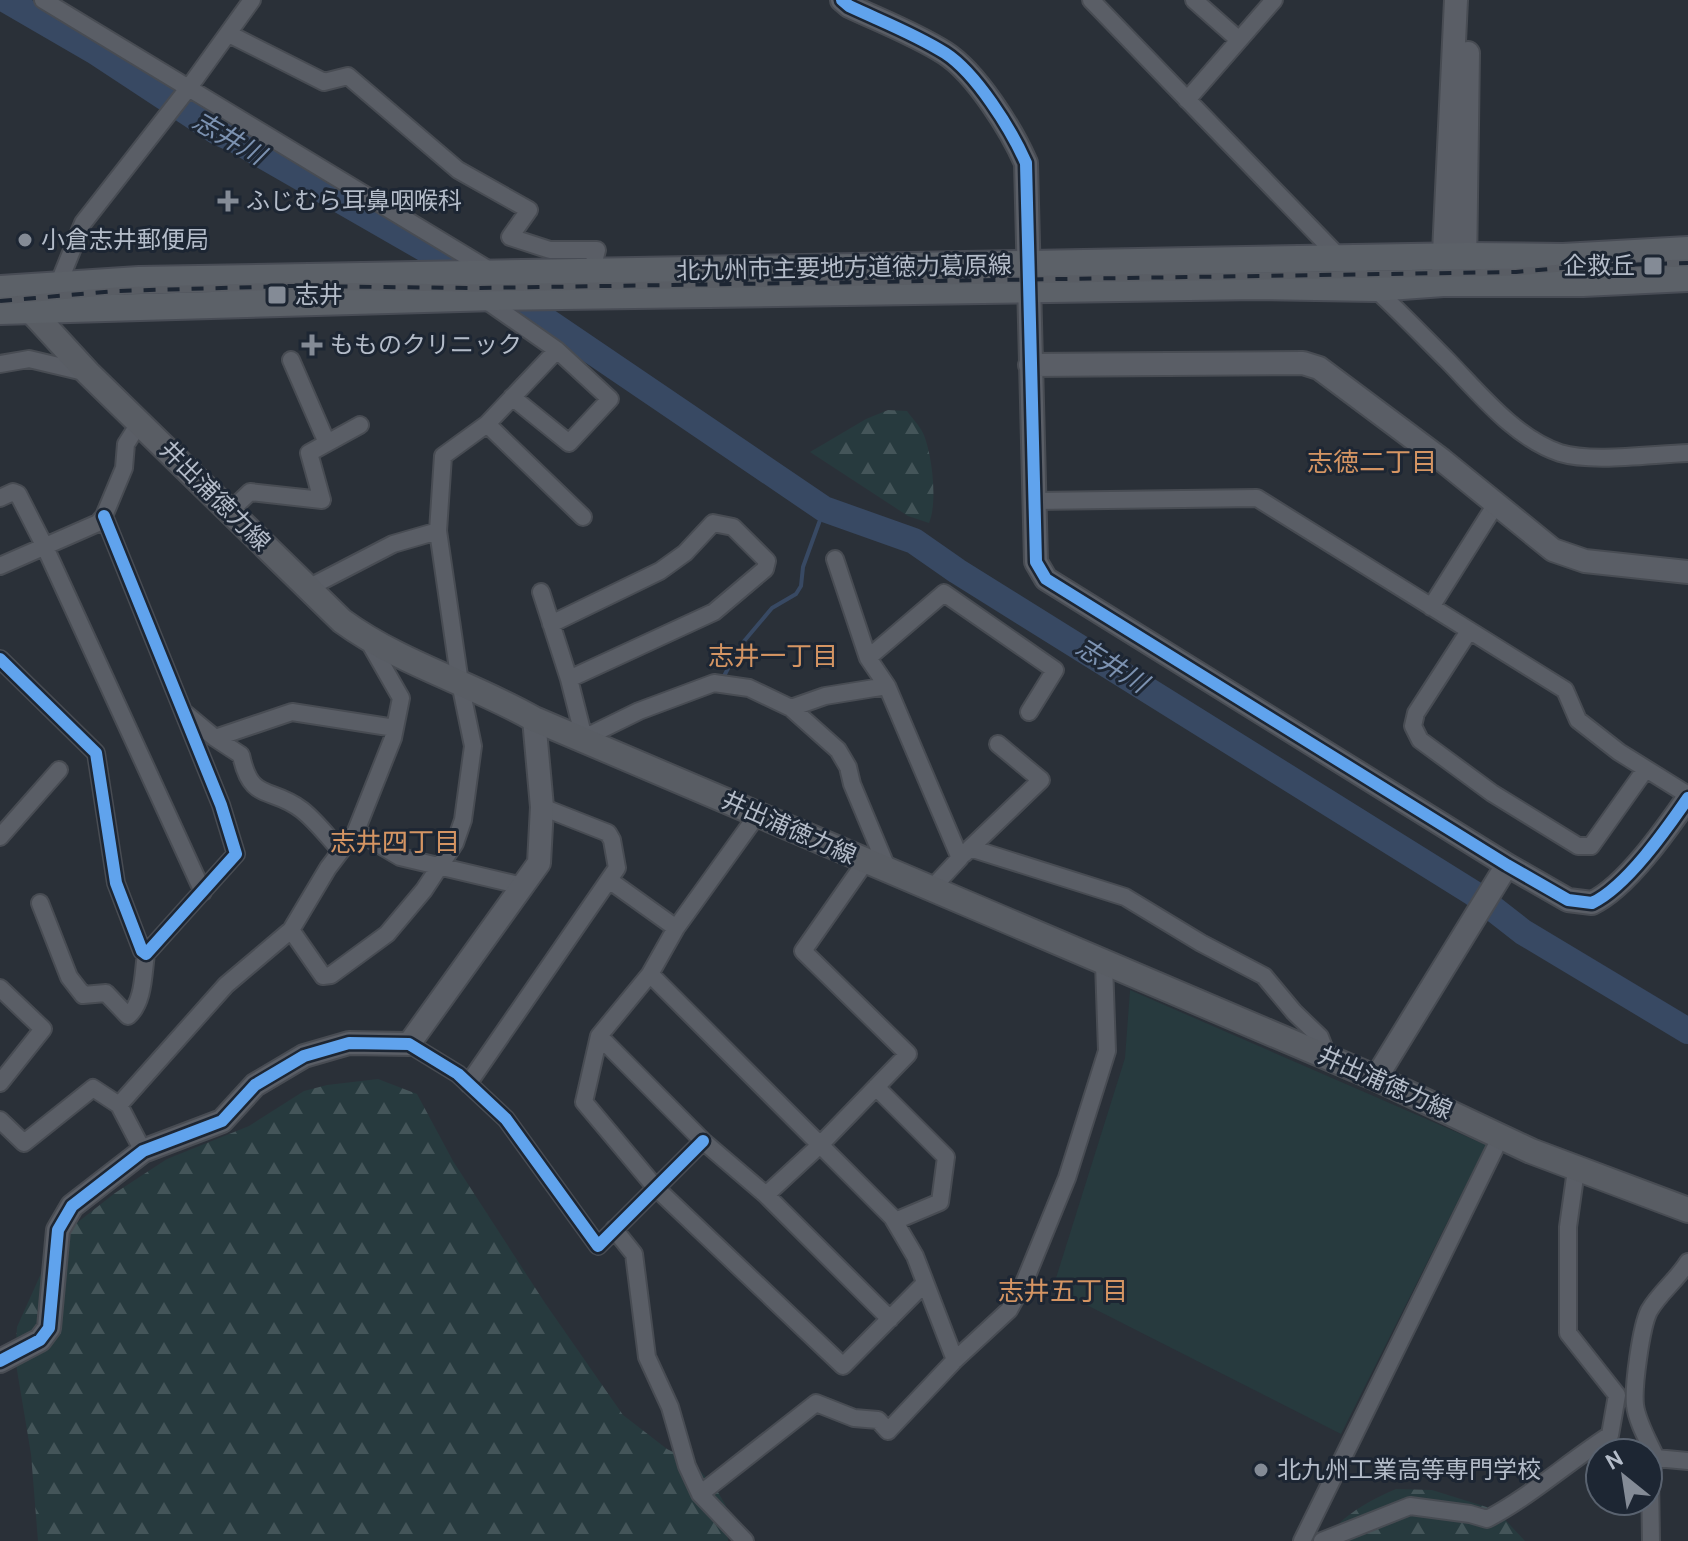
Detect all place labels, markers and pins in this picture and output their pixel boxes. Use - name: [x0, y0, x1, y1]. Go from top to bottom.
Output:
- place label: ふじむら耳鼻咽喉科: [246, 186, 462, 215]
- marker: ふじむら耳鼻咽喉科: [217, 190, 239, 212]
- place label: 小倉志井郵便局: [41, 225, 209, 254]
- marker: 小倉志井郵便局: [16, 231, 34, 249]
- place label: 企救丘: [1563, 251, 1635, 280]
- marker: 企救丘: [1642, 255, 1664, 277]
- place label: 志井: [295, 280, 343, 309]
- marker: 志井: [266, 284, 288, 306]
- place label: もものクリニック: [330, 330, 522, 359]
- marker: もものクリニック: [301, 334, 323, 356]
- place label: 北九州工業高等専門学校: [1277, 1455, 1541, 1484]
- marker: 北九州工業高等専門学校: [1252, 1461, 1270, 1479]

